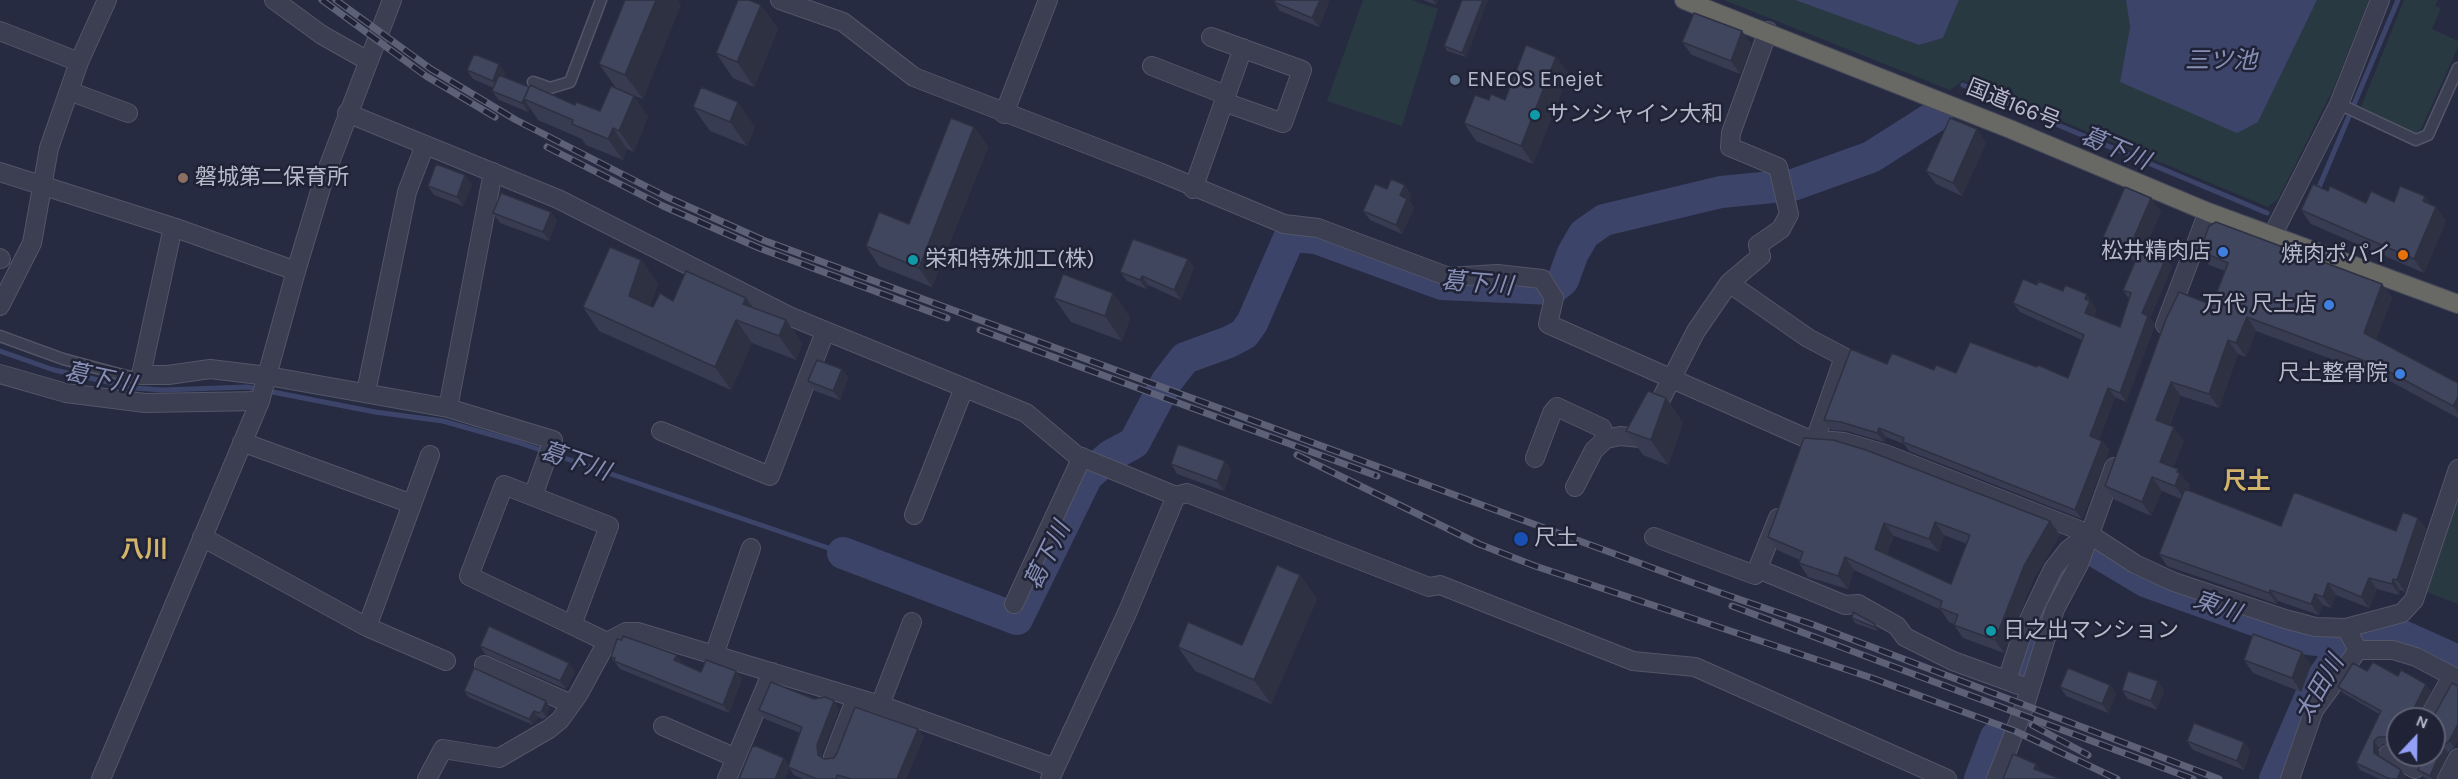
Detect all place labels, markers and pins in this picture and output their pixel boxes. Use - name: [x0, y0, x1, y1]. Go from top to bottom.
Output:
- place label: ENEOS Enejet: [1467, 67, 1603, 93]
- marker: ENEOS Enejet: [1448, 73, 1462, 87]
- place label: サンシャイン大和: [1547, 102, 1723, 128]
- marker: サンシャイン大和: [1528, 108, 1542, 122]
- place label: 磐城第二保育所: [195, 165, 349, 191]
- marker: 磐城第二保育所: [176, 171, 190, 185]
- place label: 松井精肉店: [2101, 239, 2211, 265]
- place label: 焼肉ポパイ: [2281, 242, 2391, 268]
- marker: 松井精肉店: [2216, 245, 2230, 259]
- place label: 栄和特殊加工(株): [925, 247, 1095, 273]
- marker: 焼肉ポパイ: [2396, 248, 2410, 262]
- marker: 栄和特殊加工(株): [906, 253, 920, 267]
- place label: 万代 尺土店: [2202, 292, 2317, 318]
- marker: 万代 尺土店: [2322, 298, 2336, 312]
- place label: 尺土整骨院: [2278, 361, 2388, 387]
- marker: 尺土整骨院: [2393, 367, 2407, 381]
- place label: 尺土: [1534, 526, 1578, 552]
- marker: 尺土: [1512, 530, 1530, 548]
- place label: 日之出マンション: [2003, 618, 2179, 644]
- marker: 日之出マンション: [1984, 624, 1998, 638]

